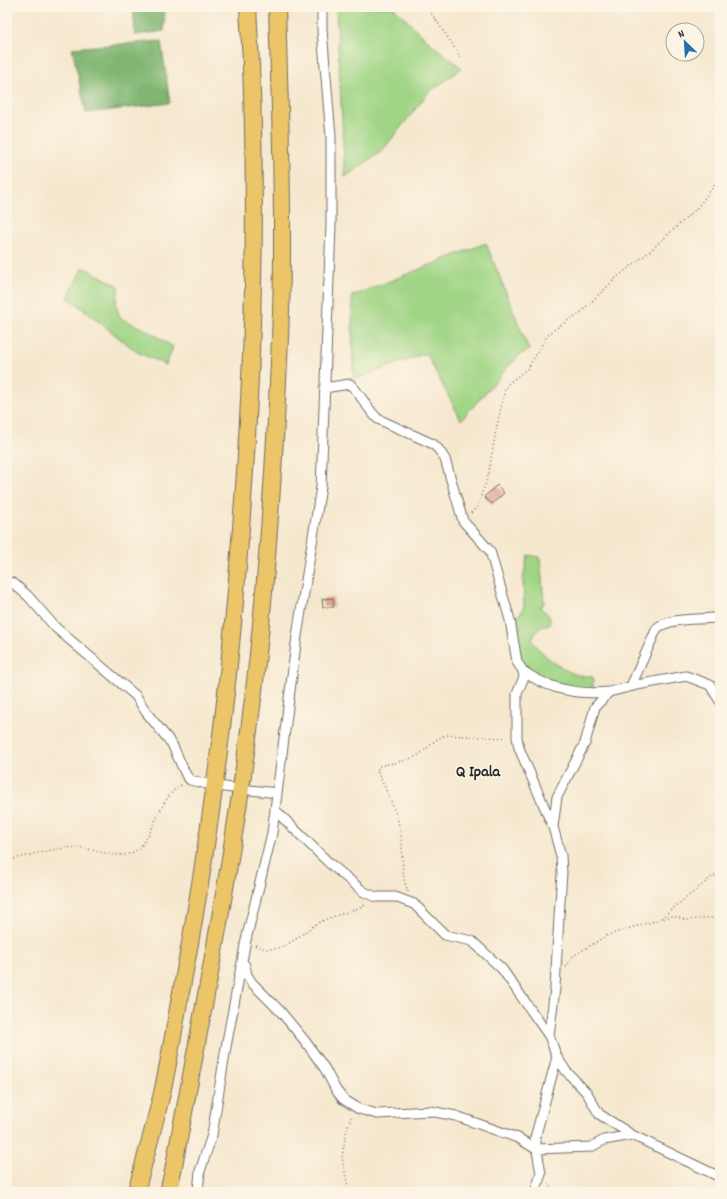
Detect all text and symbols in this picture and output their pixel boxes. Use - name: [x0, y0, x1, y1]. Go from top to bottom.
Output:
- north arrow: [665, 22, 705, 62]
- text: N: [676, 26, 688, 43]
- district label: Q Ipala: [456, 761, 502, 784]

